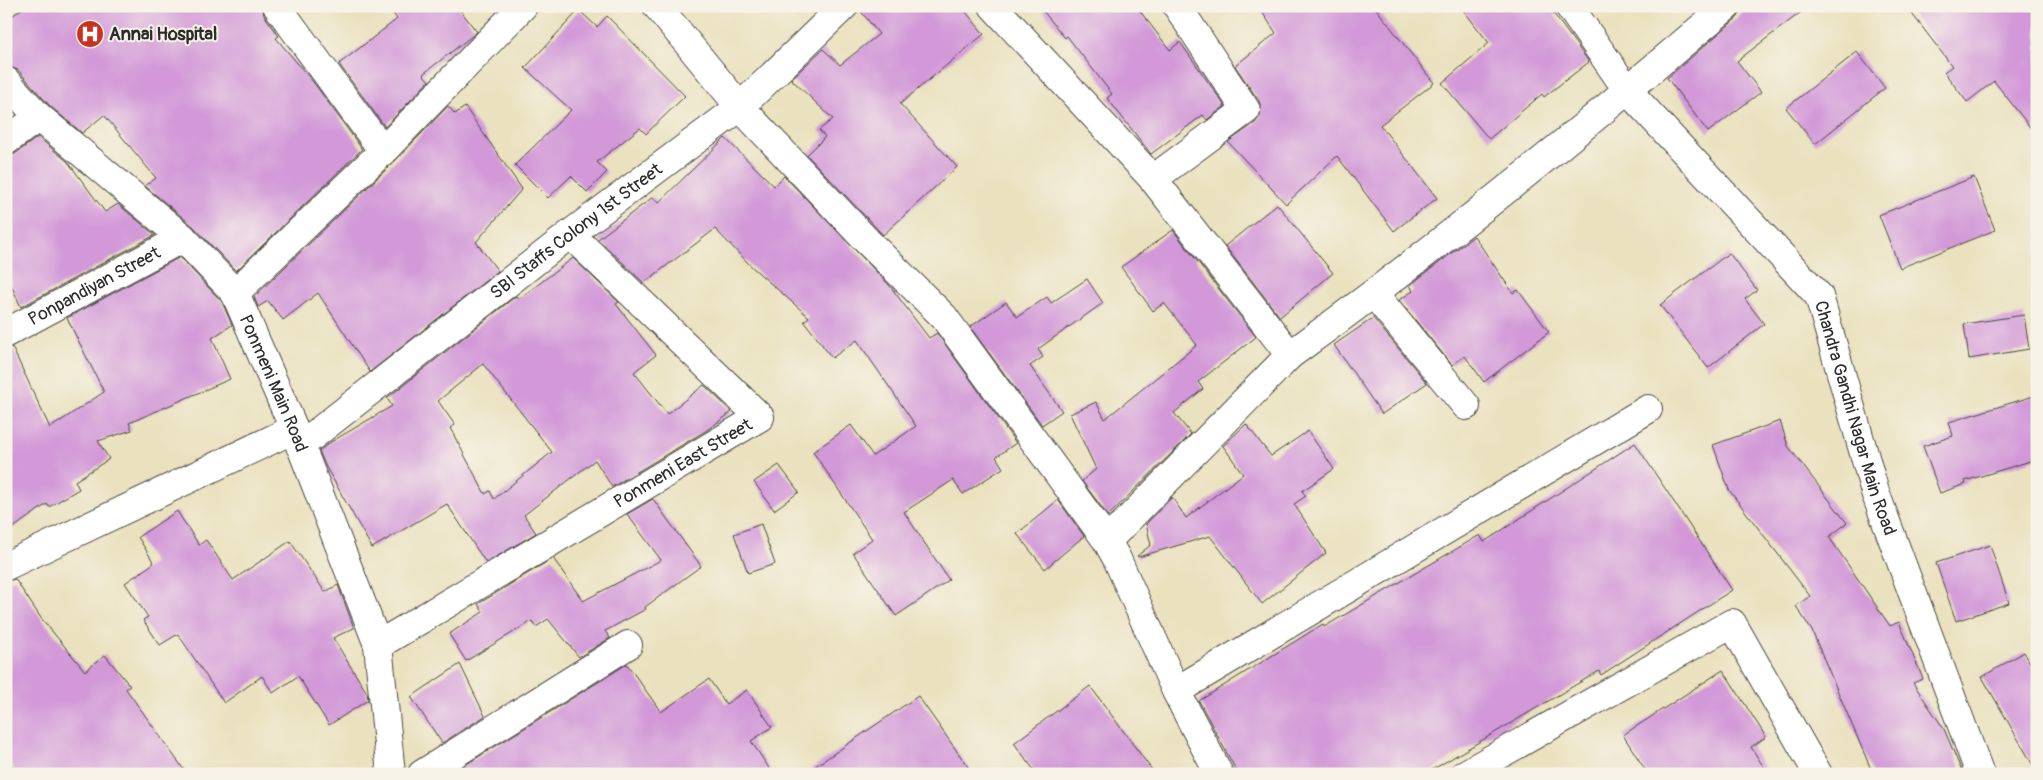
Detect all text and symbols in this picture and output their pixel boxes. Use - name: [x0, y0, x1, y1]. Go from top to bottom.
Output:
- hospital icon: Annai Hospital: [75, 19, 105, 49]
- place label: Annai Hospital: [109, 23, 217, 46]
- street label: SBI Staffs Colony 1st Street: [485, 157, 667, 304]
- street label: Ponpandiyan Street: [24, 241, 165, 331]
- street label: Chandra Gandhi Nagar Main Road: [1809, 298, 1902, 539]
- street label: Ponmeni Main Road: [234, 311, 313, 455]
- street label: Ponmeni East Street: [609, 412, 757, 513]

